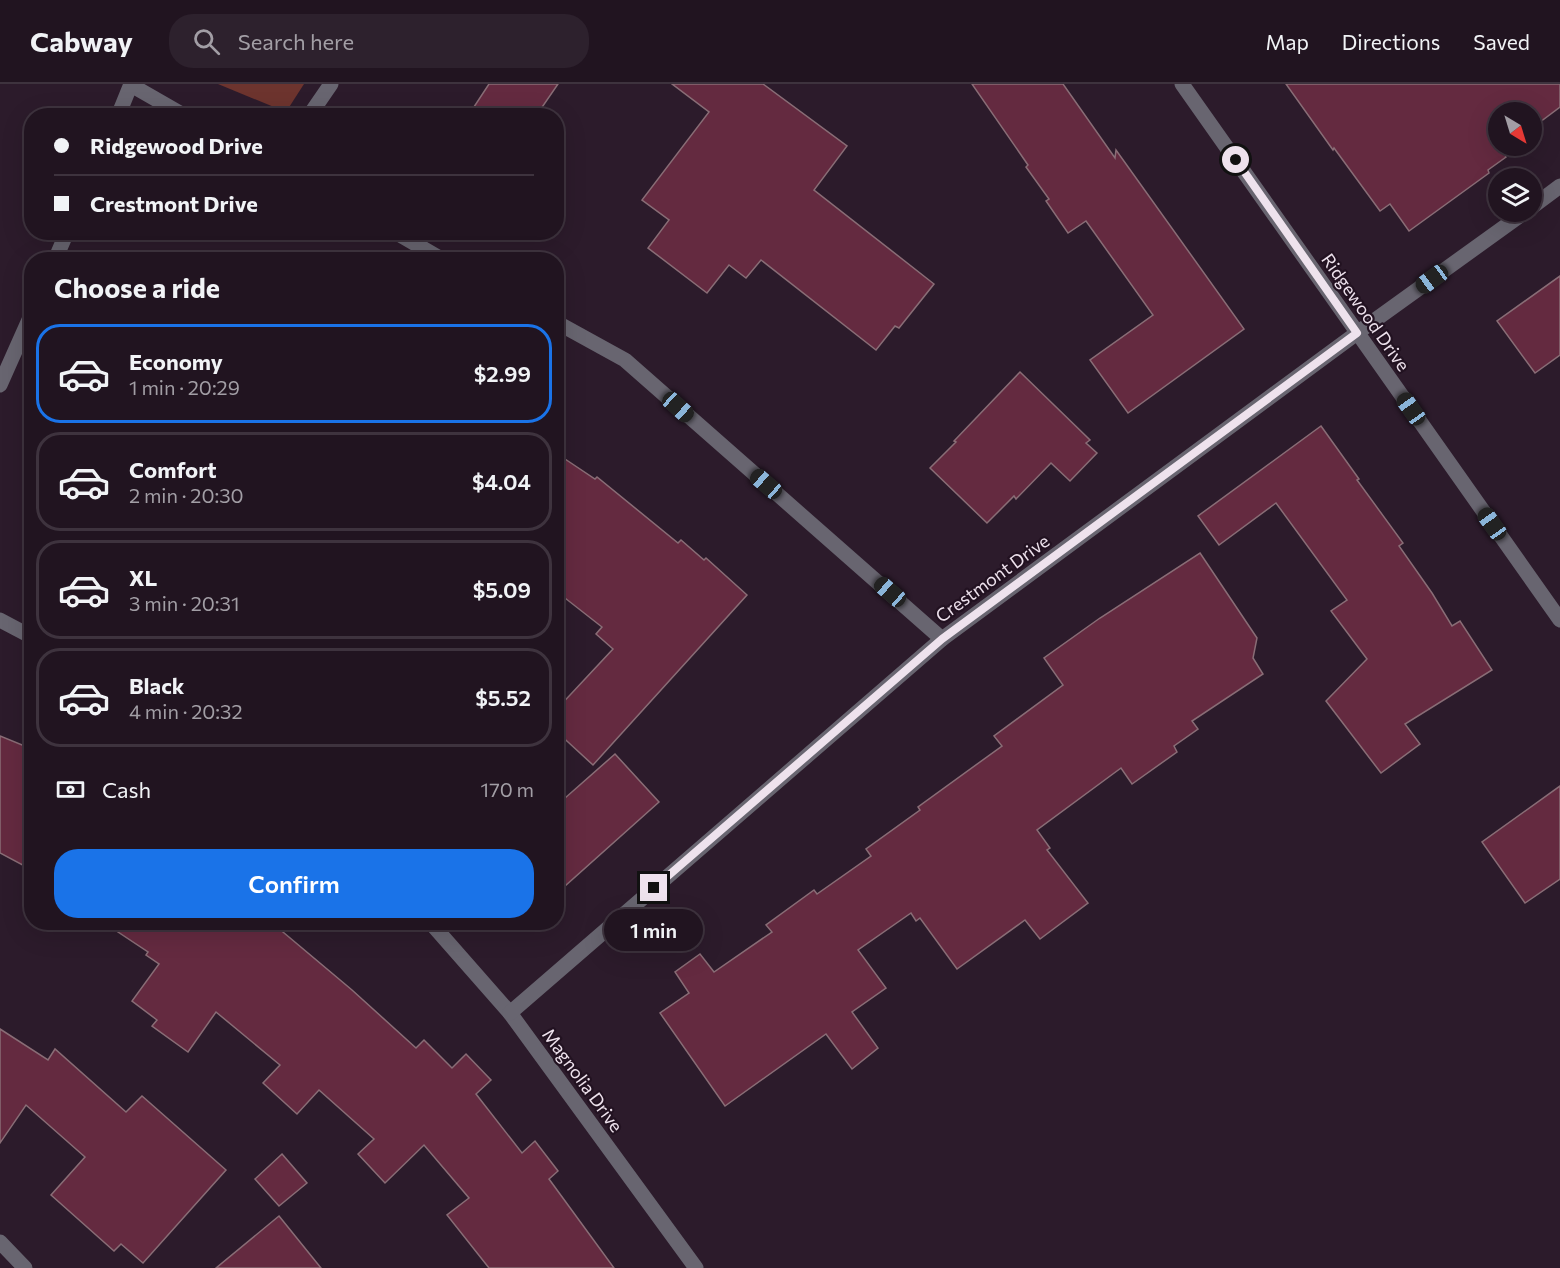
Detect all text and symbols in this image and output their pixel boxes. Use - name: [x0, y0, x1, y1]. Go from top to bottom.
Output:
- search box: [169, 14, 589, 68]
- text: Cabway: [30, 24, 133, 58]
- icon: search: [190, 25, 223, 58]
- text: Search here: [238, 28, 354, 55]
- text: Map: [1266, 29, 1309, 54]
- text: Directions: [1342, 29, 1440, 54]
- text: Saved: [1473, 29, 1530, 54]
- north arrow: [1488, 102, 1542, 156]
- map controls: [1488, 102, 1542, 222]
- text: Ridgewood Drive: [90, 132, 263, 159]
- route start: [1222, 146, 1249, 173]
- button: layers: [1488, 168, 1542, 222]
- text: Crestmont Drive: [90, 190, 258, 217]
- street label: Ridgewood Drive: [1317, 249, 1415, 375]
- car: [1412, 261, 1452, 297]
- text: Choose a ride: [54, 271, 220, 304]
- icon: car: [57, 347, 111, 401]
- text: Economy: [129, 348, 223, 375]
- text: $2.99: [474, 360, 531, 387]
- text: 1 min · 20:29: [129, 375, 240, 399]
- car: [659, 388, 697, 426]
- car: [1393, 389, 1429, 429]
- icon: car: [57, 455, 111, 509]
- text: Comfort: [129, 456, 217, 483]
- car: [747, 465, 785, 503]
- text: $4.04: [472, 468, 531, 495]
- text: 2 min · 20:30: [129, 483, 244, 507]
- car: [1474, 504, 1510, 544]
- street label: Crestmont Drive: [931, 529, 1053, 627]
- icon: car: [57, 563, 111, 617]
- text: XL: [129, 564, 157, 591]
- car: [871, 573, 909, 611]
- text: $5.09: [473, 576, 531, 603]
- text: 3 min · 20:31: [129, 591, 239, 615]
- icon: car: [57, 671, 111, 725]
- text: Black: [129, 672, 184, 699]
- text: $5.52: [475, 684, 531, 711]
- text: 4 min · 20:32: [129, 699, 243, 723]
- icon: cash: [54, 773, 87, 806]
- text: Cash: [102, 776, 151, 803]
- text: 170 m: [481, 777, 534, 801]
- button: Confirm: [54, 849, 534, 918]
- route end: [640, 874, 667, 901]
- callout: 1 min: [604, 909, 704, 951]
- text: 1 min: [630, 918, 677, 942]
- street label: Magnolia Drive: [538, 1024, 628, 1136]

